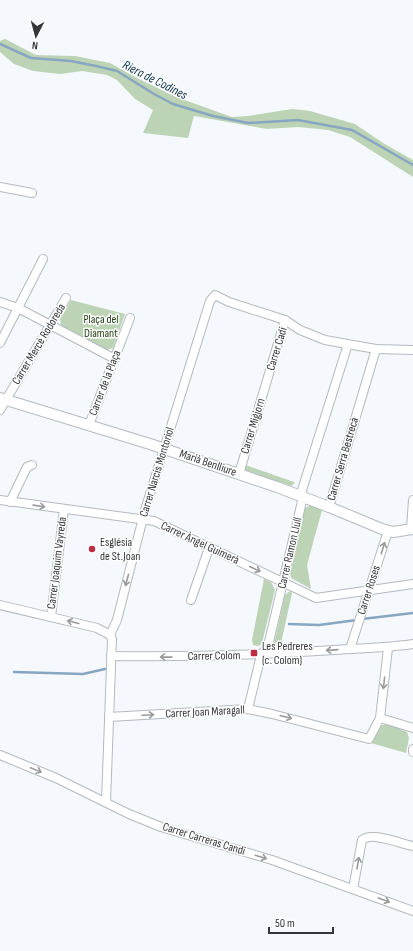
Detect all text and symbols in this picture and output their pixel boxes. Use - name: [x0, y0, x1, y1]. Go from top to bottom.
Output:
- north arrow: [16, 16, 56, 56]
- text: N: [31, 39, 39, 52]
- water label: Riera de Codines: [120, 57, 190, 103]
- street label: Carrer Mercè Rodoreda: [9, 300, 69, 387]
- park label: Plaça del Diamant: [83, 312, 119, 341]
- street label: Carrer Cadí: [263, 325, 291, 373]
- street label: Carrer de la Plaça: [86, 348, 124, 418]
- street label: Carrer Migjorn: [237, 396, 269, 456]
- street label: Carrer Serra Bestrecà: [324, 415, 362, 502]
- street label: Carrer Narcís Montoriol: [136, 425, 178, 519]
- street label: Marià Benlliure: [178, 446, 239, 480]
- one-way arrow: [32, 502, 45, 510]
- street label: Carrer Joaquim Vayreda: [44, 516, 70, 610]
- street label: Carrer Ramon Llull: [274, 516, 306, 590]
- street label: Carrer Àngel Guimerà: [158, 518, 242, 568]
- place label: Església de St.Joan: [100, 535, 140, 564]
- one-way arrow: [379, 542, 387, 554]
- marker: Església de St.Joan: [87, 544, 97, 554]
- street label: Carrer Roses: [354, 563, 384, 617]
- one-way arrow: [248, 566, 260, 573]
- one-way arrow: [123, 574, 130, 587]
- one-way arrow: [67, 618, 80, 626]
- place label: Les Pedreres (c. Colom): [262, 639, 313, 668]
- one-way arrow: [326, 647, 339, 654]
- street label: Carrer Colom: [188, 648, 241, 664]
- marker: Les Pedreres (c. Colom): [249, 648, 259, 658]
- one-way arrow: [160, 653, 173, 661]
- one-way arrow: [380, 676, 388, 689]
- street label: Carrer Joan Maragall: [165, 702, 245, 722]
- one-way arrow: [141, 711, 154, 718]
- one-way arrow: [280, 714, 293, 722]
- one-way arrow: [30, 767, 42, 774]
- street label: Carrer Carreras Candi: [161, 819, 247, 859]
- one-way arrow: [255, 854, 268, 861]
- one-way arrow: [354, 857, 362, 870]
- one-way arrow: [377, 897, 390, 904]
- scale bar: [269, 909, 333, 935]
- text: 50 m: [275, 916, 295, 931]

